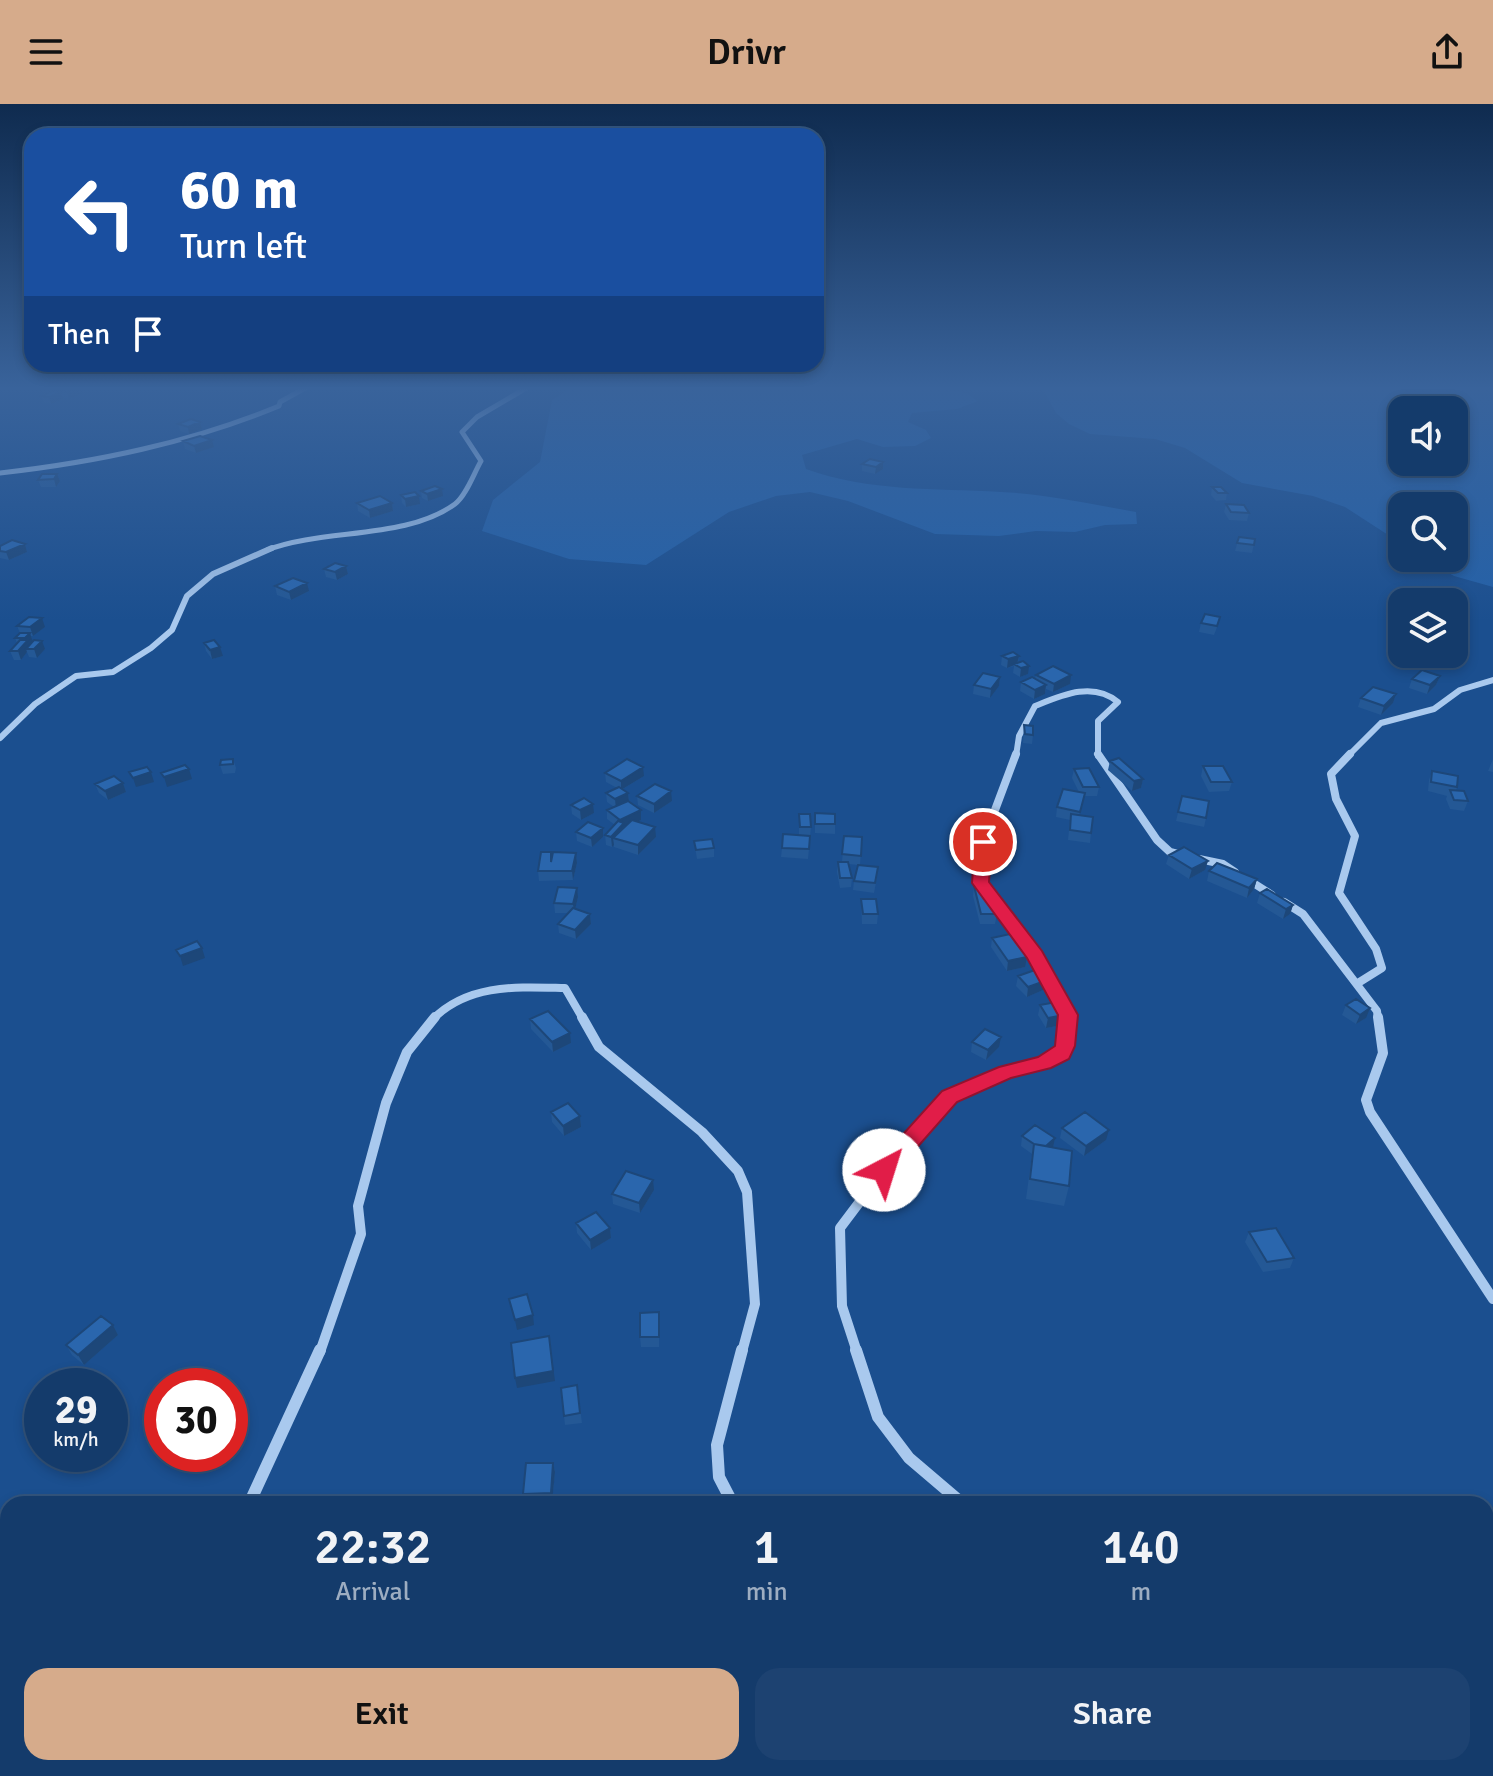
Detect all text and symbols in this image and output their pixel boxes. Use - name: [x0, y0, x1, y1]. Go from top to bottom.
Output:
- icon: menu: [24, 30, 68, 74]
- text: Drivr: [707, 30, 786, 75]
- icon: share: [1425, 30, 1469, 74]
- text: 60 m: [180, 155, 298, 224]
- icon: left: [48, 160, 152, 264]
- text: Turn left: [180, 224, 307, 269]
- icon: arrive: [126, 312, 170, 356]
- text: Then: [48, 316, 110, 353]
- map controls: [1388, 396, 1468, 668]
- button: sound: [1388, 396, 1468, 476]
- button: search: [1388, 492, 1468, 572]
- button: layers: [1388, 588, 1468, 668]
- pin: [949, 808, 1017, 876]
- icon: arrive: [961, 820, 1005, 864]
- position arrow: [842, 1128, 926, 1212]
- speed limit sign: 30: [144, 1368, 248, 1472]
- text: 29: [54, 1385, 98, 1435]
- text: km/h: [53, 1427, 99, 1452]
- text: 22:32: [314, 1518, 431, 1577]
- text: 1: [754, 1518, 780, 1577]
- text: 140: [1102, 1518, 1180, 1577]
- text: Arrival: [335, 1576, 410, 1608]
- text: min: [746, 1576, 788, 1608]
- text: m: [1130, 1576, 1151, 1608]
- button: Exit: [24, 1668, 739, 1760]
- button: Share: [755, 1668, 1470, 1760]

